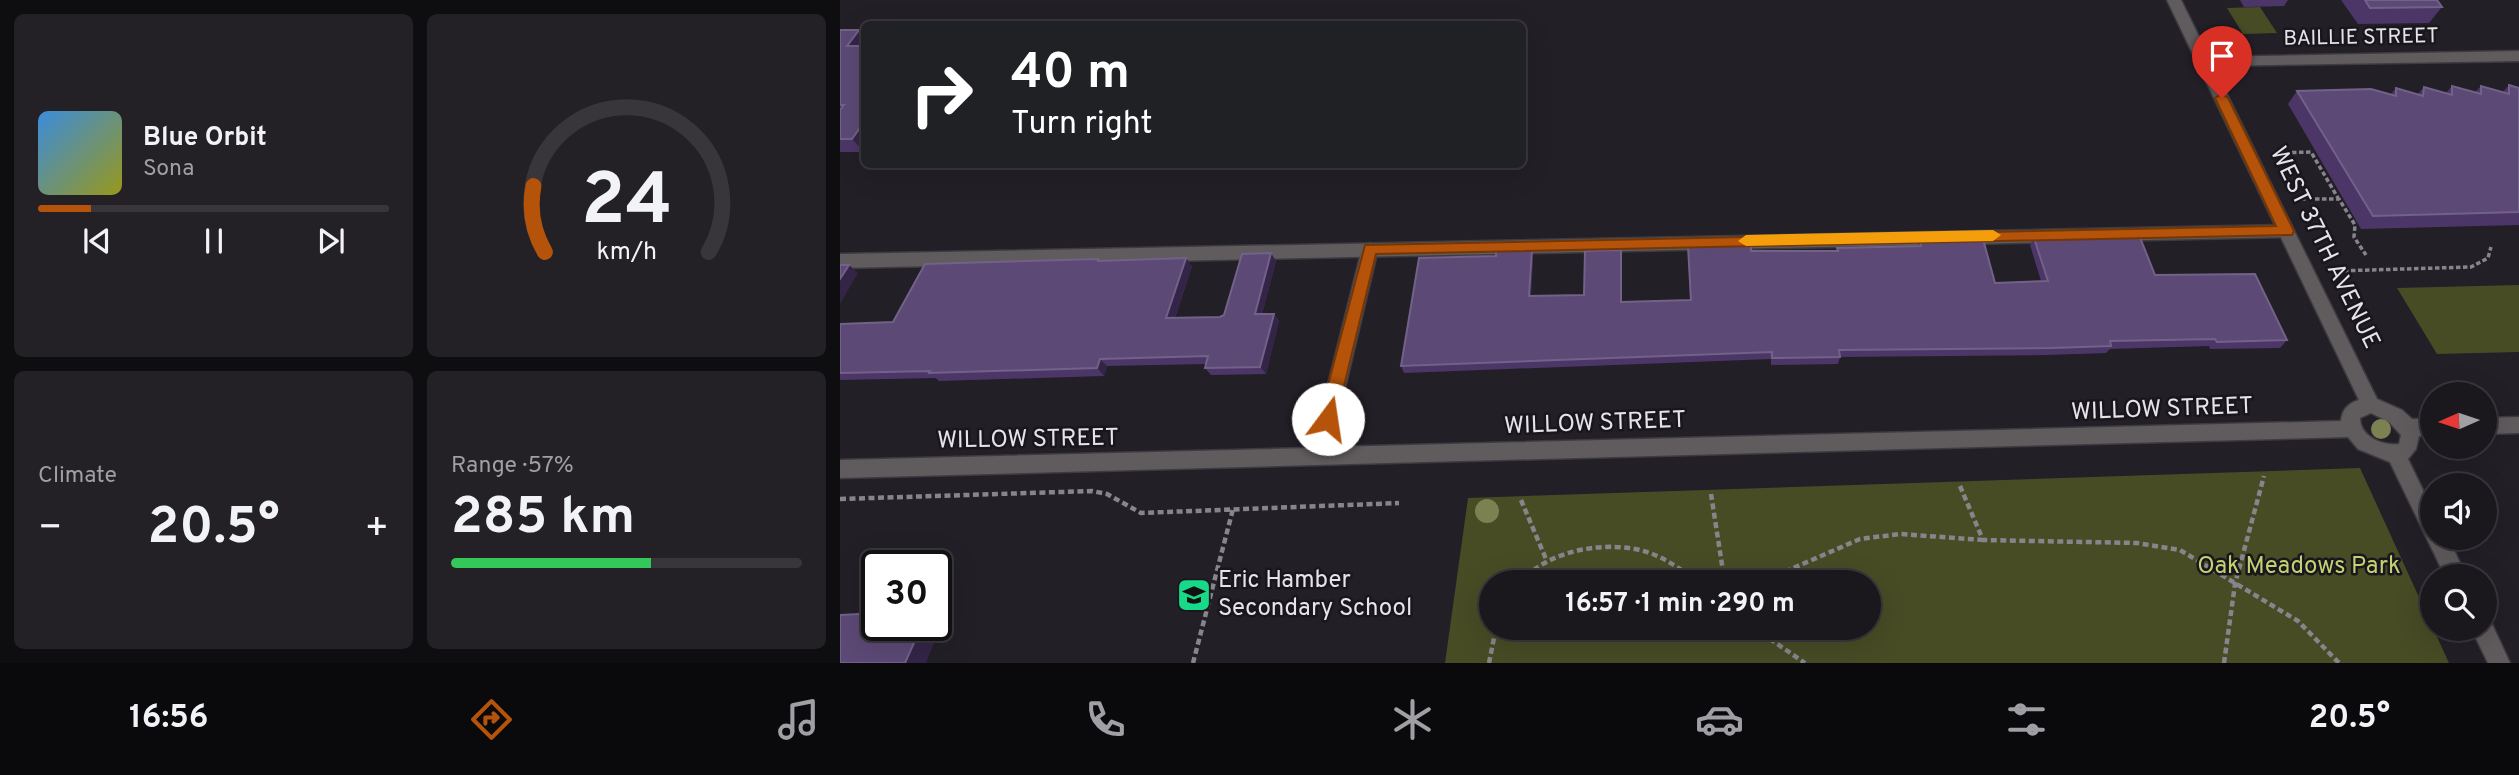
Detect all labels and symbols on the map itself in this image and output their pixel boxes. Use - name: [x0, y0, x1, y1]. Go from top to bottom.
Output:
- street label: BAILLIE STREET: [2283, 23, 2439, 53]
- pin: [2192, 26, 2252, 98]
- street label: WEST 37TH AVENUE: [2262, 142, 2386, 354]
- position arrow: [1291, 382, 1365, 456]
- north arrow: [2420, 382, 2497, 458]
- street label: WILLOW STREET: [2071, 392, 2253, 428]
- street label: WILLOW STREET: [1504, 406, 1686, 442]
- street label: WILLOW STREET: [937, 423, 1119, 457]
- speed limit sign: 30: [861, 550, 952, 641]
- park label: Oak Meadows Park: [2197, 552, 2401, 582]
- place label: Eric Hamber Secondary School: [1218, 566, 1412, 624]
- school or university icon: Eric Hamber Secondary School: [1175, 576, 1213, 614]

